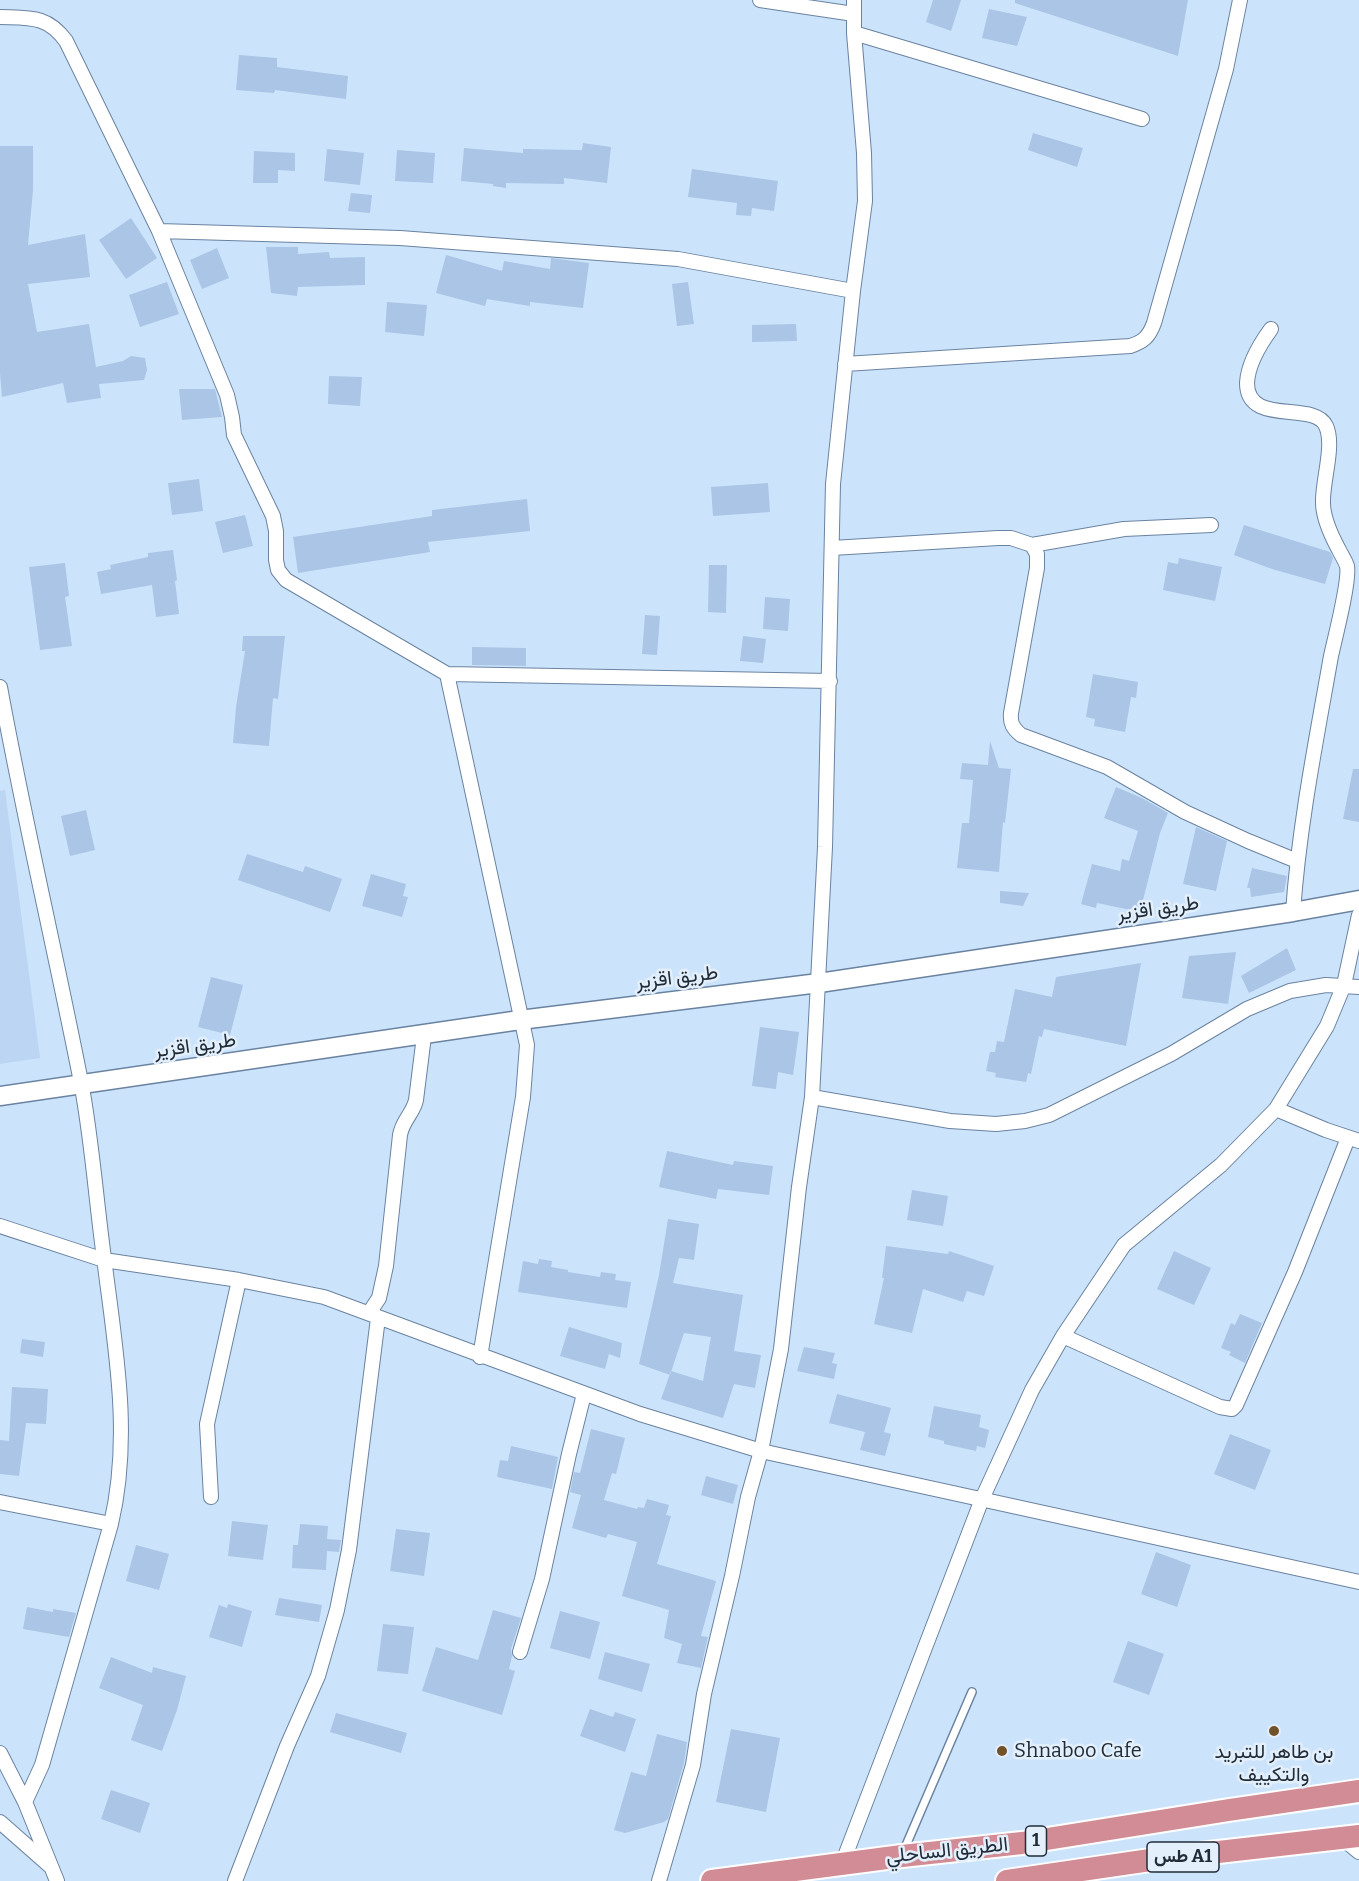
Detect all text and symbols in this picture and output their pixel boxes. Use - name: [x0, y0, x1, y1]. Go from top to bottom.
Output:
- street label: طريق اقزير: [1115, 891, 1201, 927]
- street label: طريق اقزير: [635, 961, 719, 995]
- street label: طريق اقزير: [152, 1028, 238, 1064]
- marker: بن طاهر للتبريد والتكييف: [1267, 1724, 1281, 1738]
- place label: Shnaboo Cafe: [1014, 1739, 1142, 1763]
- place label: بن طاهر للتبريد والتكييف: [1214, 1740, 1334, 1787]
- marker: Shnaboo Cafe: [995, 1744, 1009, 1758]
- road number: 1: [1026, 1826, 1046, 1856]
- street label: الطريق الساحلي: [885, 1833, 1009, 1869]
- road number: طس A1: [1147, 1842, 1219, 1872]

